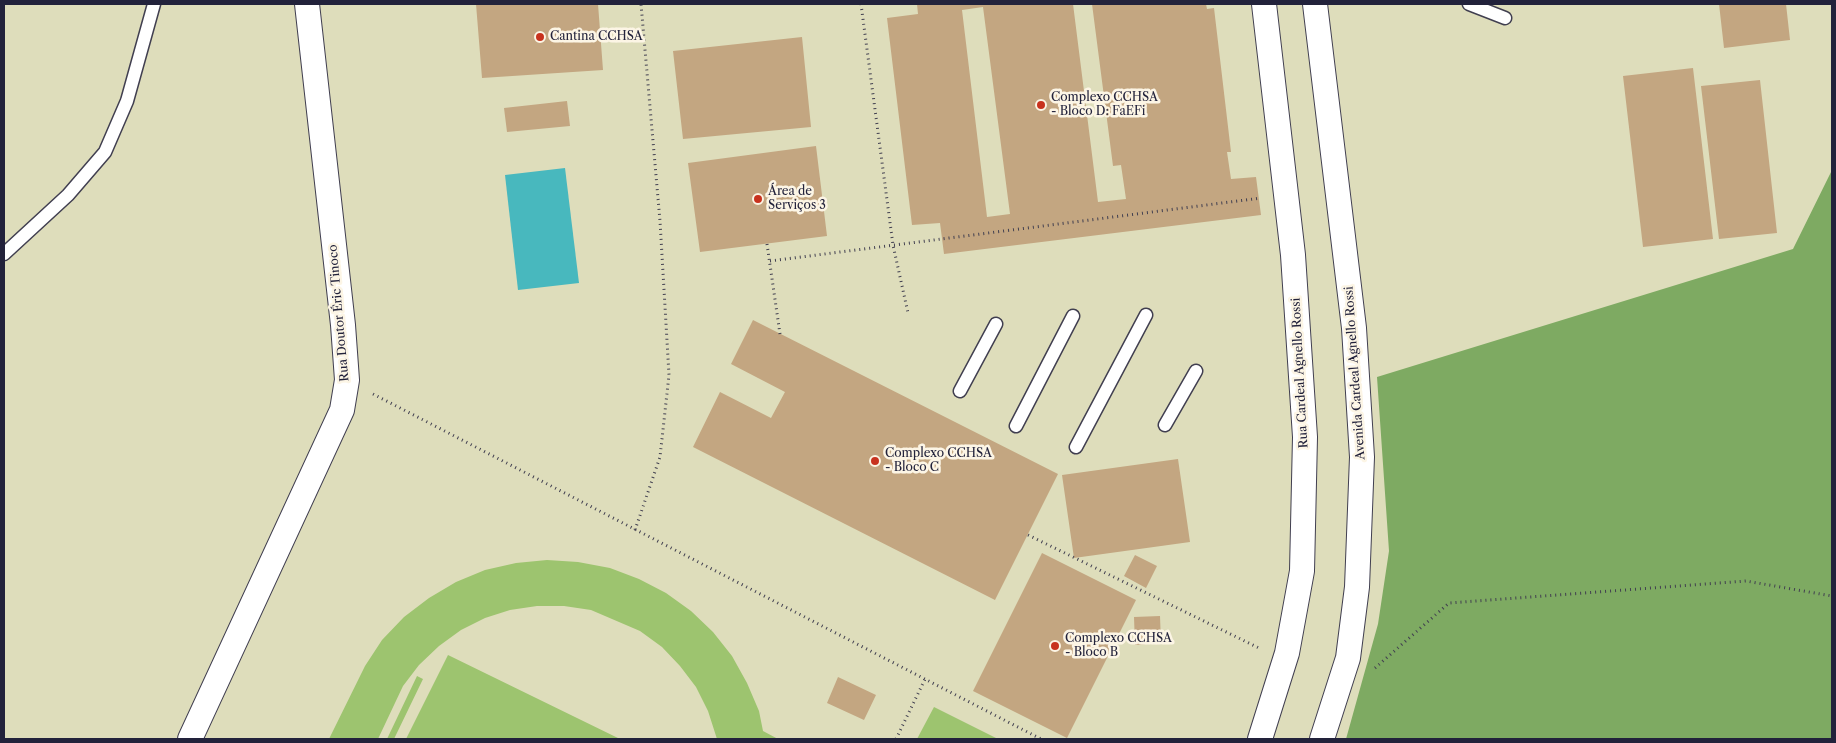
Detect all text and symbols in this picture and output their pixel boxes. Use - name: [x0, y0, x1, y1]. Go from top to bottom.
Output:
- place label: Cantina CCHSA: [550, 30, 643, 44]
- marker: Cantina CCHSA: [534, 31, 546, 43]
- place label: Complexo CCHSA - Bloco D: FaEFi: [1051, 91, 1158, 119]
- marker: Complexo CCHSA - Bloco D: FaEFi: [1035, 99, 1047, 111]
- place label: Área de Serviços 3: [768, 185, 826, 213]
- marker: Área de Serviços 3: [752, 193, 764, 205]
- street label: Rua Doutor Éric Tinoco: [326, 244, 352, 382]
- street label: Avenida Cardeal Agnello Rossi: [1342, 286, 1368, 460]
- street label: Rua Cardeal Agnello Rossi: [1289, 297, 1311, 449]
- place label: Complexo CCHSA - Bloco C: [885, 447, 992, 475]
- marker: Complexo CCHSA - Bloco C: [869, 455, 881, 467]
- place label: Complexo CCHSA - Bloco B: [1065, 632, 1172, 660]
- marker: Complexo CCHSA - Bloco B: [1049, 640, 1061, 652]

